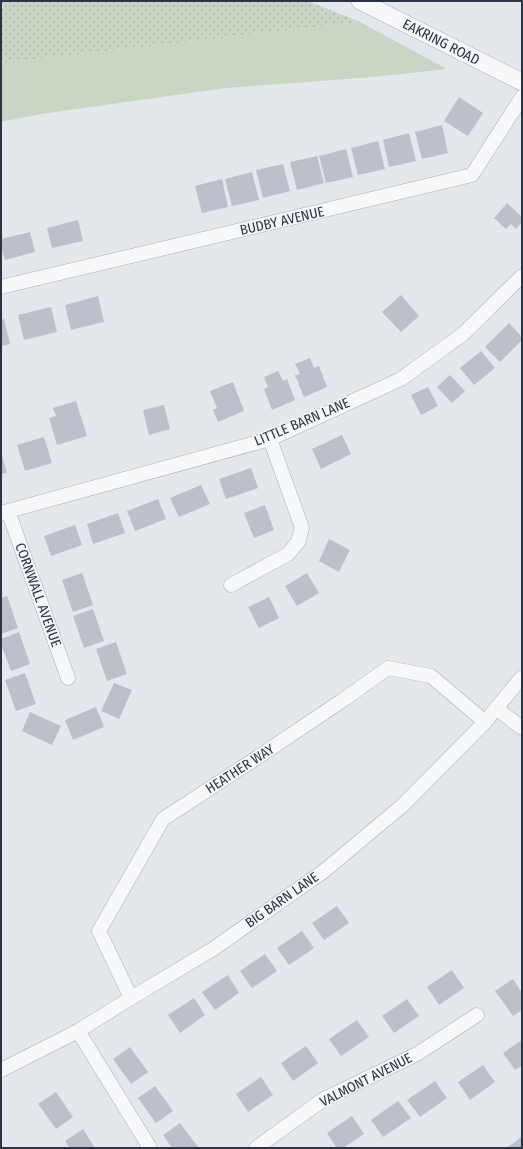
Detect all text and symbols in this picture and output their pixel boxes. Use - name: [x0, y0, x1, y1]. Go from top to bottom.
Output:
- street label: EAKRING ROAD: [400, 15, 482, 69]
- street label: BUDBY AVENUE: [238, 203, 326, 239]
- street label: LITTLE BARN LANE: [252, 394, 353, 450]
- street label: CORNWALL AVENUE: [11, 541, 65, 650]
- street label: HEATHER WAY: [203, 741, 277, 797]
- street label: BIG BARN LANE: [242, 868, 322, 932]
- street label: VALMONT AVENUE: [317, 1049, 415, 1111]

